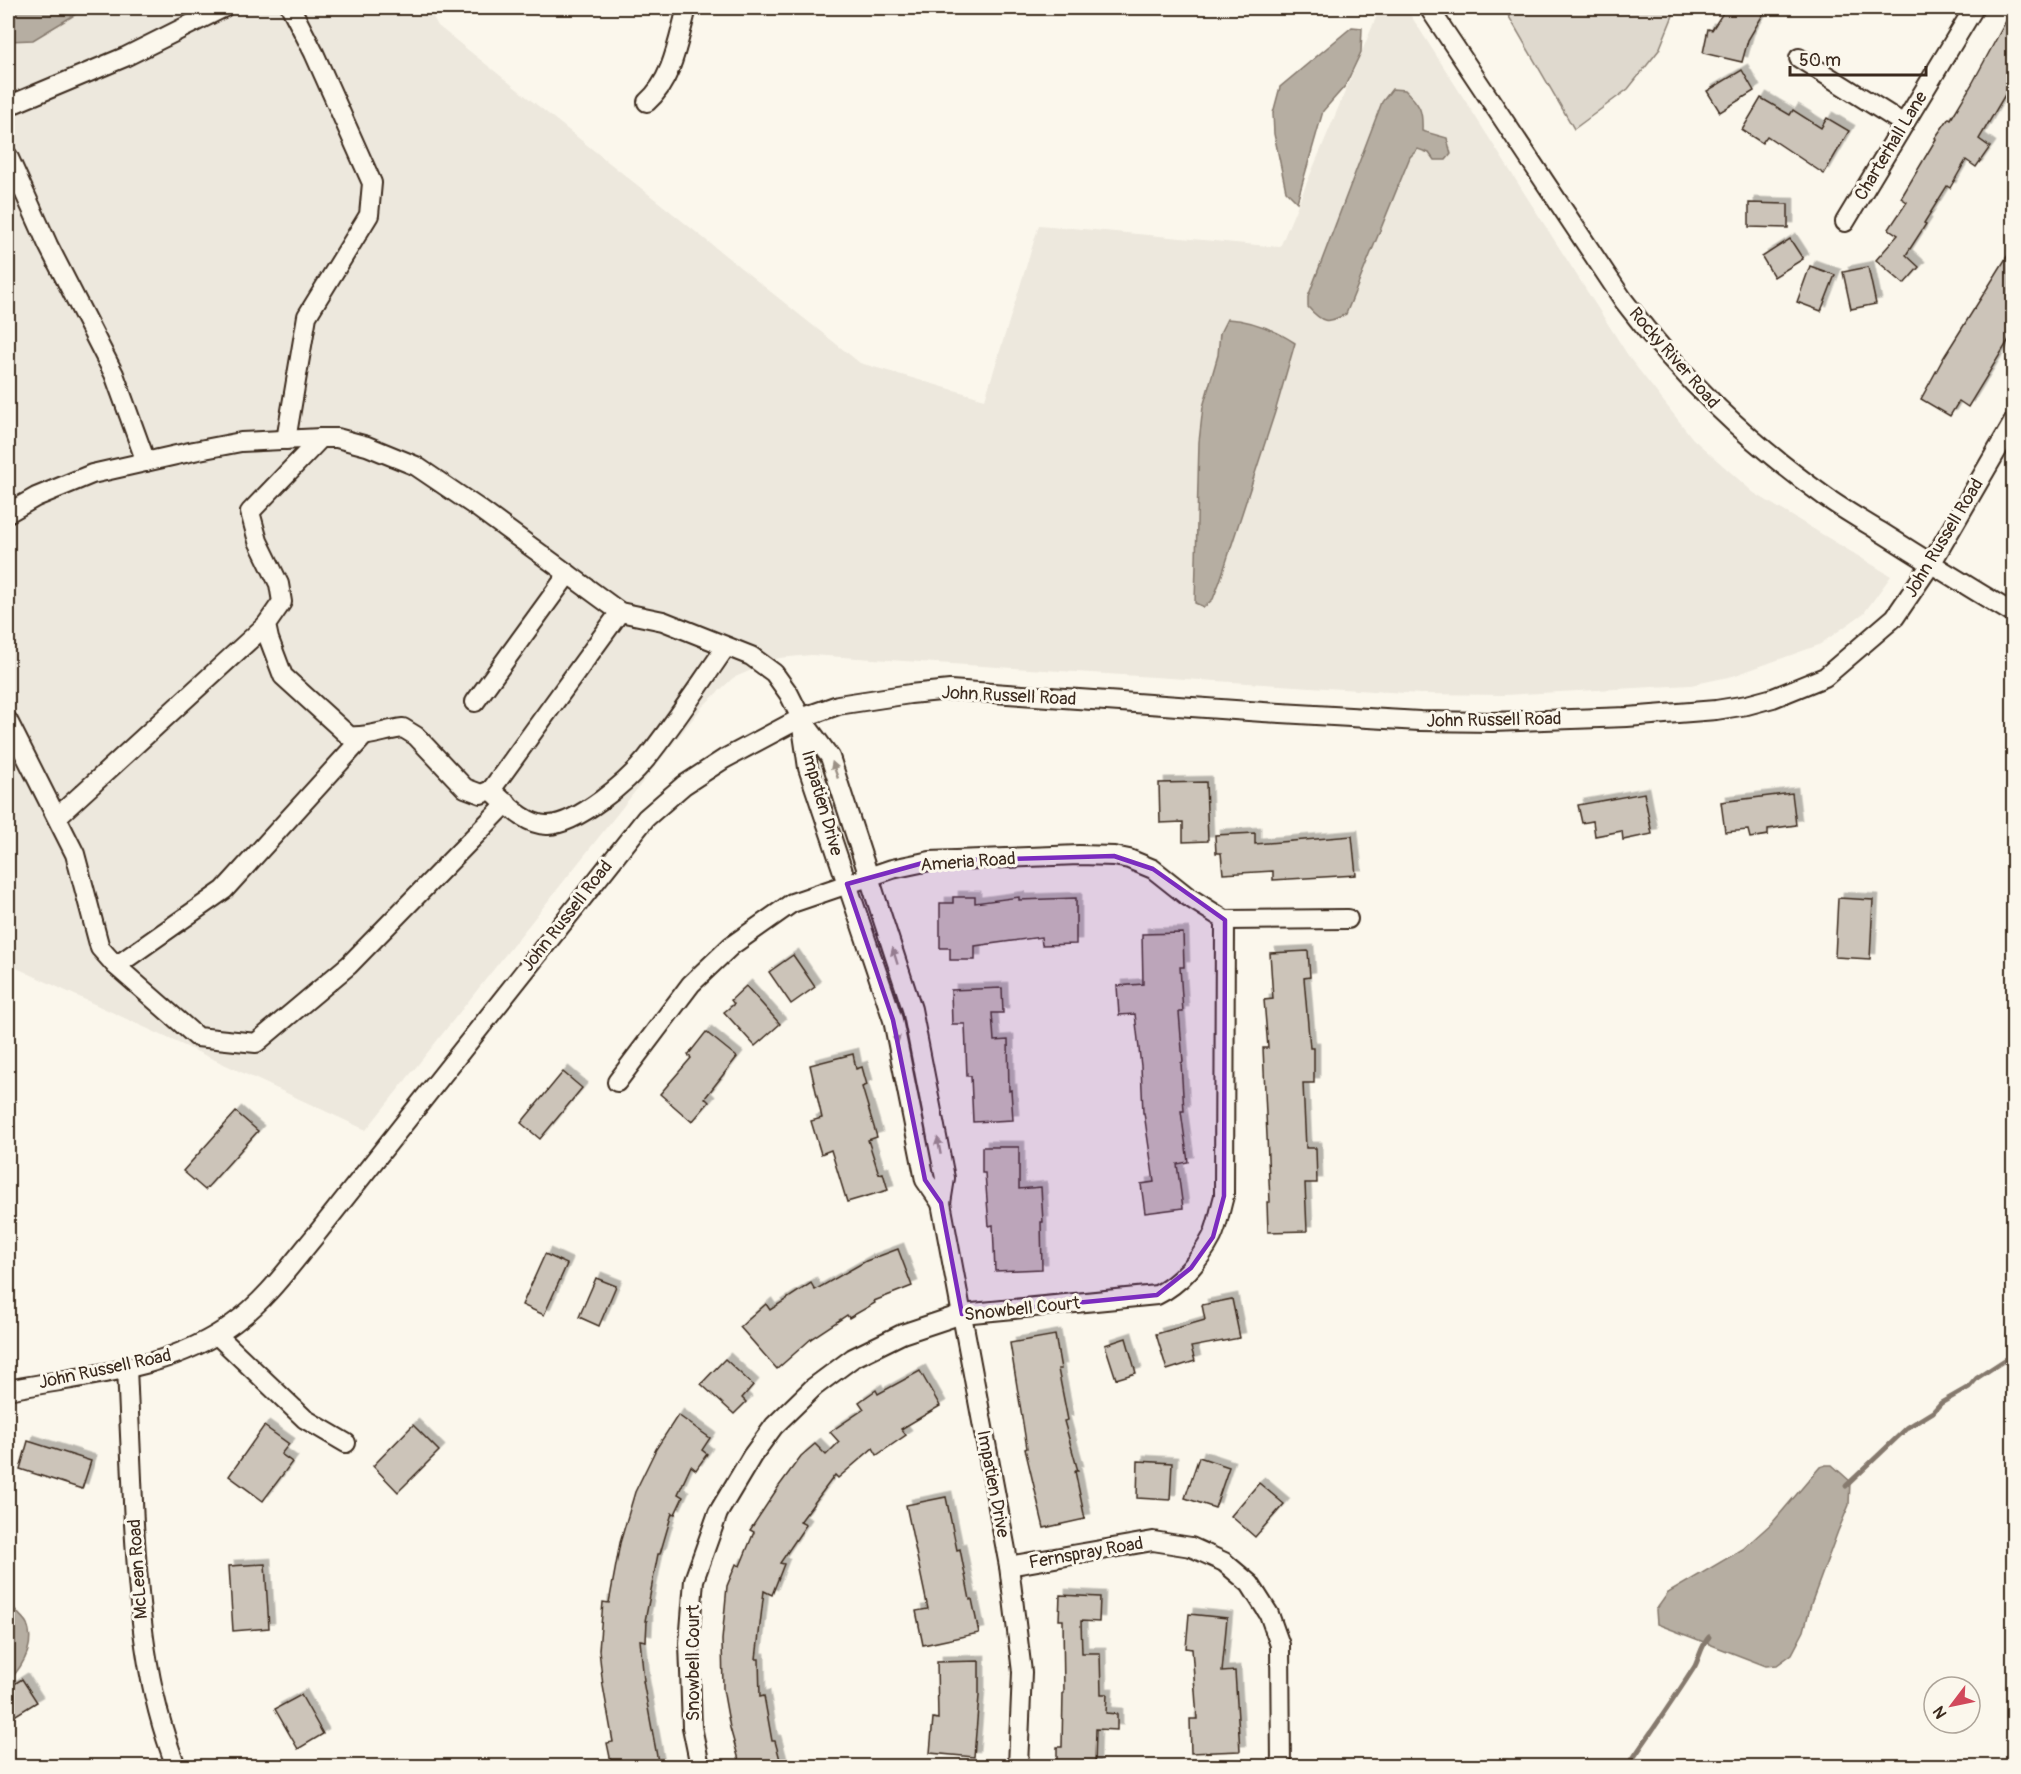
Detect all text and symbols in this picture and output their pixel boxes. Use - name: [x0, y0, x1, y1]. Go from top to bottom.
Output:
- scale bar: [1790, 39, 1926, 77]
- text: 50 m: [1799, 49, 1841, 72]
- street label: Charterhall Lane: [1849, 87, 1933, 205]
- street label: Rocky River Road: [1624, 302, 1724, 414]
- street label: John Russell Road: [1899, 474, 1989, 602]
- street label: John Russell Road: [941, 681, 1077, 711]
- street label: John Russell Road: [1426, 707, 1562, 733]
- street label: Impatien Drive: [796, 747, 848, 859]
- one-way arrow: [830, 761, 839, 779]
- street label: Ameria Road: [920, 847, 1016, 877]
- street label: John Russell Road: [516, 856, 618, 976]
- one-way arrow: [890, 947, 899, 965]
- one-way arrow: [892, 1026, 901, 1045]
- one-way arrow: [934, 1136, 943, 1155]
- street label: Snowbell Court: [963, 1291, 1082, 1327]
- street label: John Russell Road: [37, 1344, 173, 1394]
- street label: Impatien Drive: [971, 1428, 1015, 1540]
- street label: McLean Road: [123, 1518, 153, 1620]
- street label: Fernspray Road: [1027, 1532, 1145, 1574]
- street label: Snowbell Court: [682, 1604, 705, 1721]
- north arrow: [1922, 1675, 1982, 1735]
- text: N: [1929, 1702, 1951, 1722]

